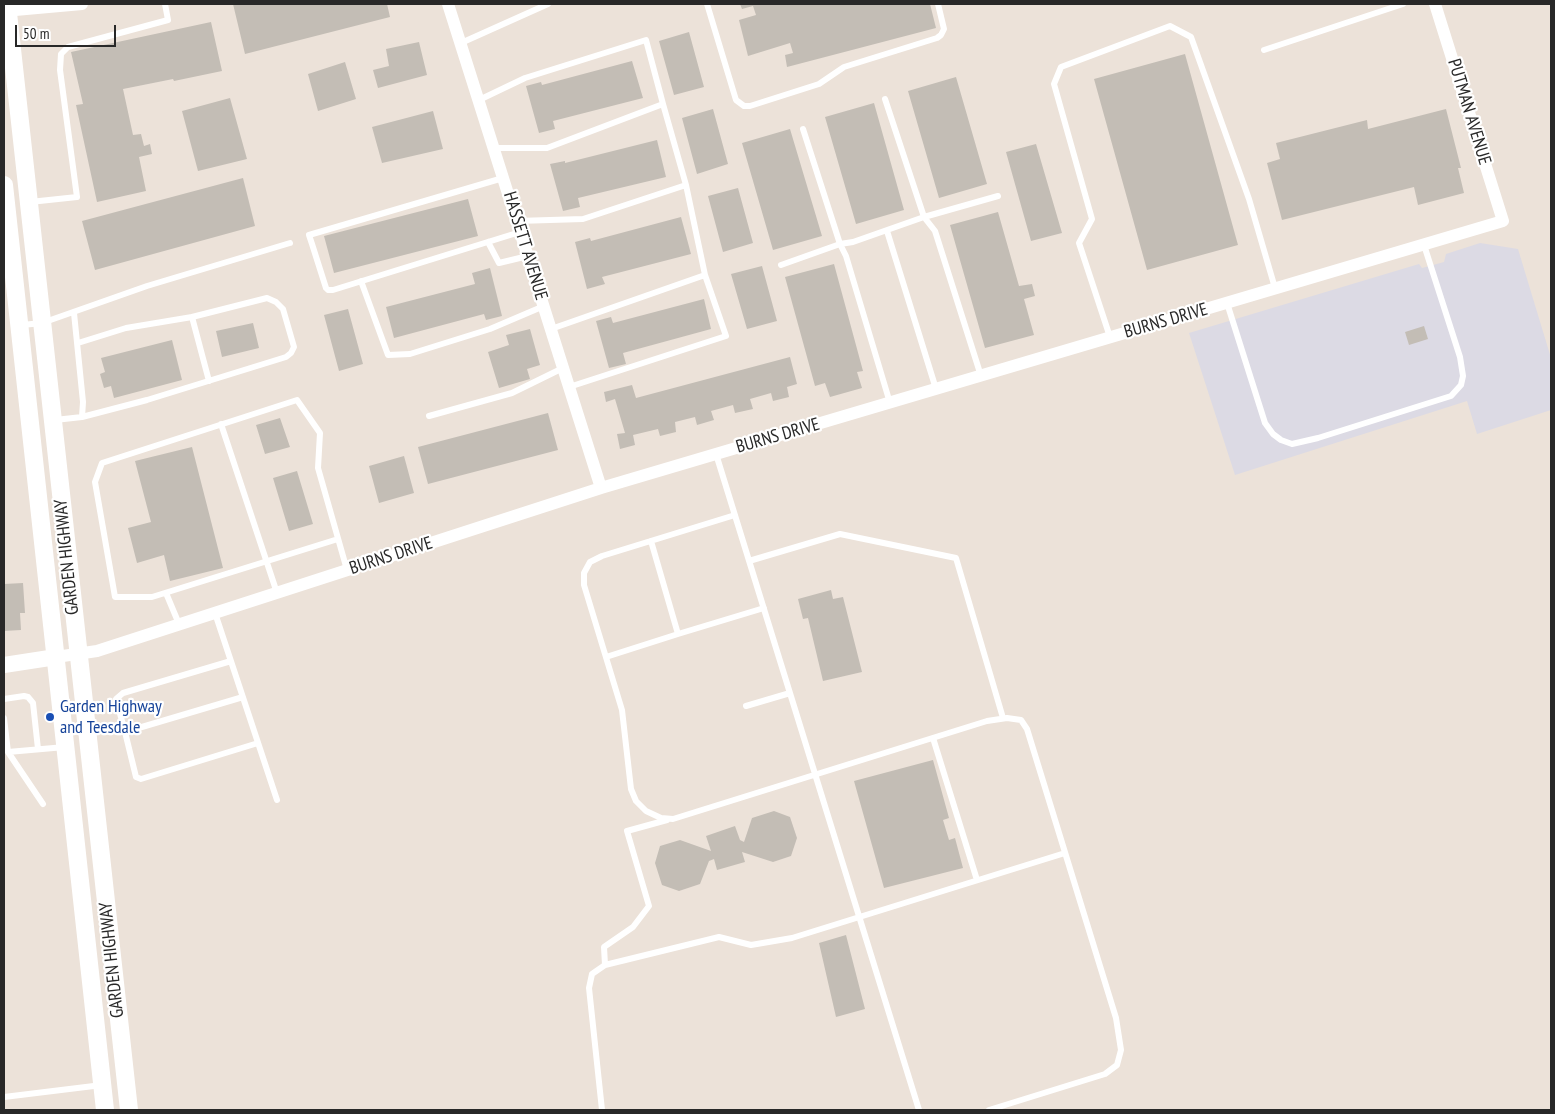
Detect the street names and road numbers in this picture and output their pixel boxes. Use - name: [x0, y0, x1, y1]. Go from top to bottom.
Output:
- street label: PUTMAN AVENUE: [1443, 56, 1495, 168]
- street label: HASSETT AVENUE: [498, 189, 552, 303]
- street label: BURNS DRIVE: [1122, 299, 1210, 343]
- street label: BURNS DRIVE: [734, 414, 822, 458]
- street label: GARDEN HIGHWAY: [50, 498, 84, 616]
- street label: BURNS DRIVE: [347, 532, 435, 580]
- street label: GARDEN HIGHWAY: [95, 901, 129, 1019]

